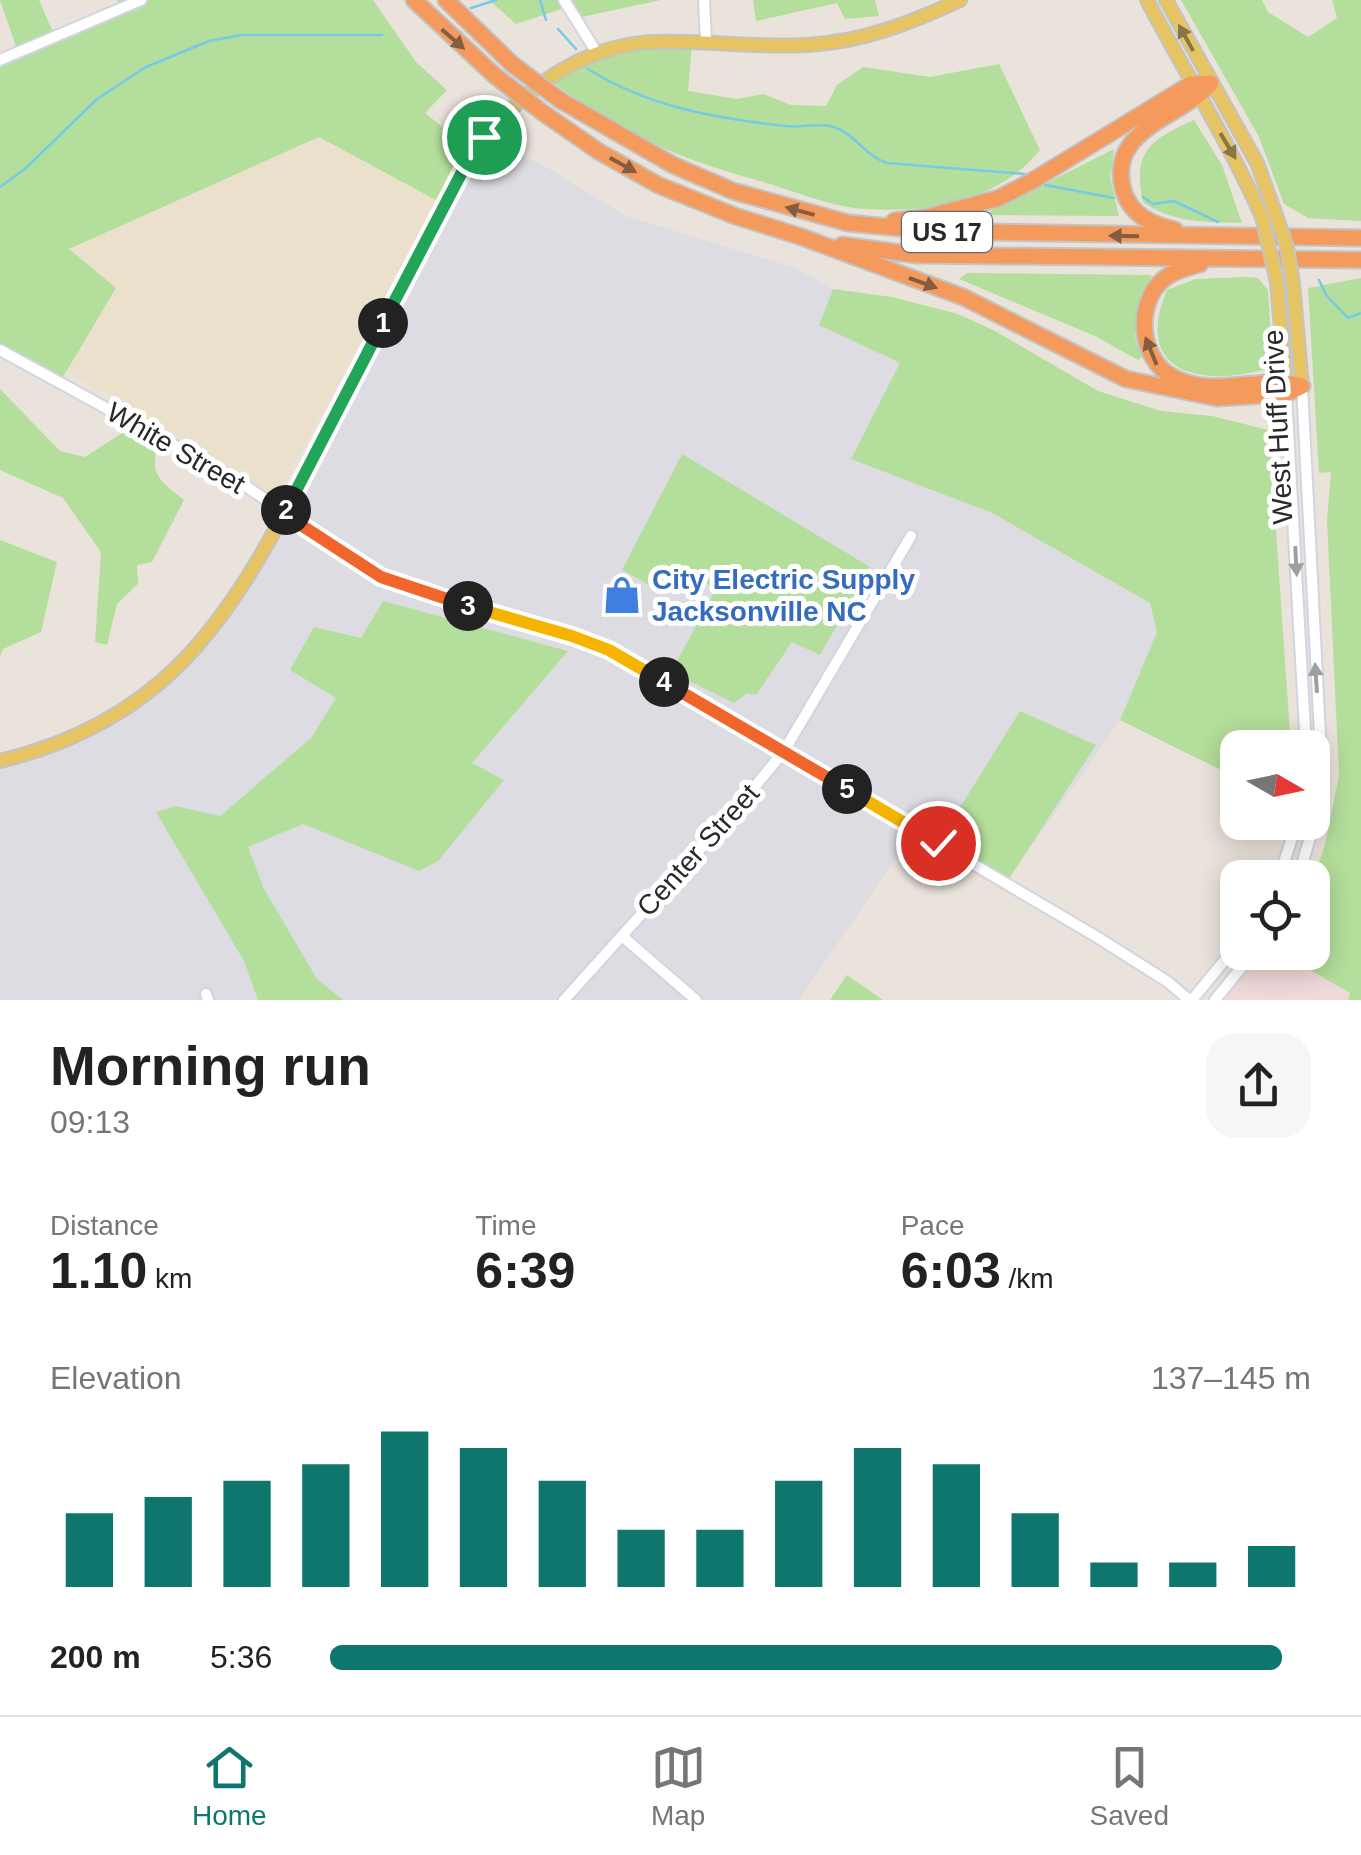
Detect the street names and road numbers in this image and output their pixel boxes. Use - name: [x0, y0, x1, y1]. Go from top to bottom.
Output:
- road number: US 17: [902, 212, 992, 252]
- street label: West Huff Drive: [1257, 329, 1299, 525]
- street label: White Street: [102, 396, 251, 500]
- street label: Center Street: [631, 778, 765, 922]

